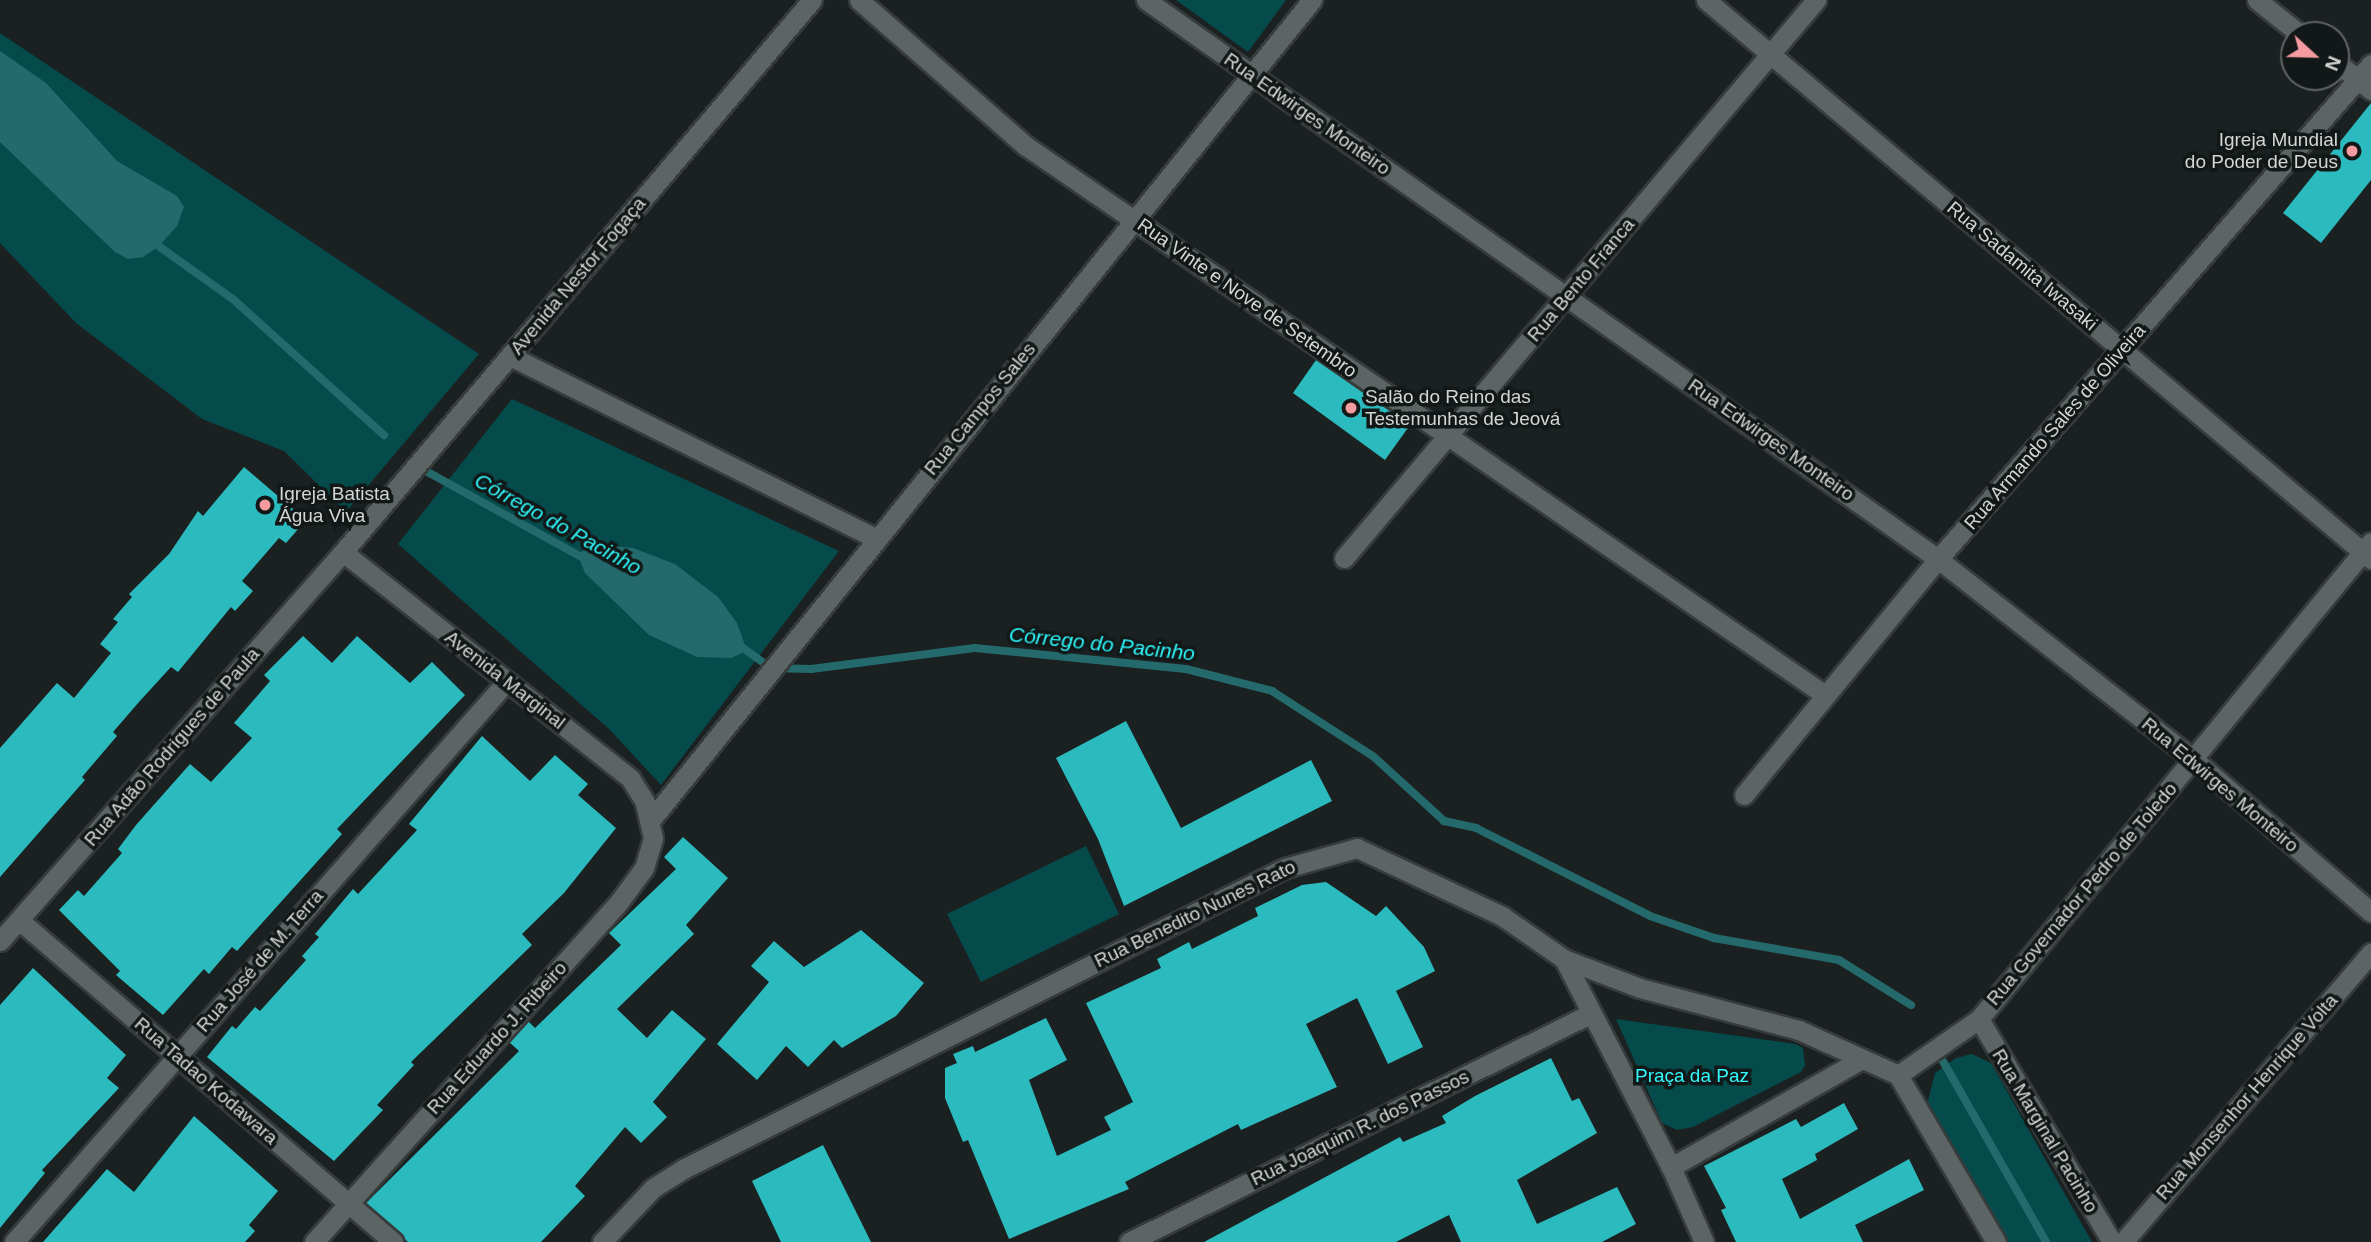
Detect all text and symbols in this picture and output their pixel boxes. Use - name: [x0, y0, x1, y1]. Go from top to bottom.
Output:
- north arrow: [2280, 21, 2350, 91]
- street label: Rua Edwirges Monteiro: [1220, 48, 1394, 180]
- text: N: [2321, 53, 2345, 74]
- place label: Igreja Mundial do Poder de Deus: [2185, 129, 2338, 173]
- marker: Igreja Mundial do Poder de Deus: [2344, 143, 2360, 159]
- street label: Avenida Nestor Fogaça: [506, 193, 650, 359]
- street label: Rua Sadamita Iwasaki: [1942, 197, 2102, 335]
- street label: Rua Vinte e Nove de Setembro: [1133, 213, 1361, 383]
- street label: Rua Bento Franca: [1523, 214, 1639, 346]
- street label: Rua Armando Sales de Oliveira: [1959, 319, 2151, 535]
- street label: Rua Campos Sales: [920, 338, 1040, 480]
- street label: Rua Edwirges Monteiro: [1684, 374, 1858, 506]
- place label: Salão do Reino das Testemunhas de Jeová: [1365, 386, 1560, 430]
- marker: Salão do Reino das Testemunhas de Jeová: [1343, 400, 1359, 416]
- water label: Córrego do Pacinho: [470, 468, 646, 580]
- place label: Igreja Batista Água Viva: [279, 483, 390, 527]
- marker: Igreja Batista Água Viva: [257, 497, 273, 513]
- water label: Córrego do Pacinho: [1008, 622, 1196, 666]
- street label: Avenida Marginal: [440, 626, 570, 734]
- street label: Rua Adão Rodrigues de Paula: [79, 643, 265, 851]
- street label: Rua Edwirges Monteiro: [2137, 713, 2303, 857]
- street label: Rua Governador Pedro de Toledo: [1982, 778, 2182, 1010]
- street label: Rua Benedito Nunes Rato: [1091, 855, 1299, 973]
- street label: Rua José de M. Terra: [192, 885, 328, 1037]
- street label: Rua Eduardo J. Ribeiro: [422, 957, 572, 1119]
- street label: Rua Monsenhor Henrique Volta: [2151, 989, 2343, 1205]
- street label: Rua Tadao Kodawara: [130, 1012, 282, 1150]
- street label: Rua Marginal Pacinho: [1987, 1045, 2103, 1217]
- street label: Rua Joaquim R. dos Passos: [1247, 1065, 1473, 1191]
- park label: Praça da Paz: [1635, 1065, 1749, 1087]

